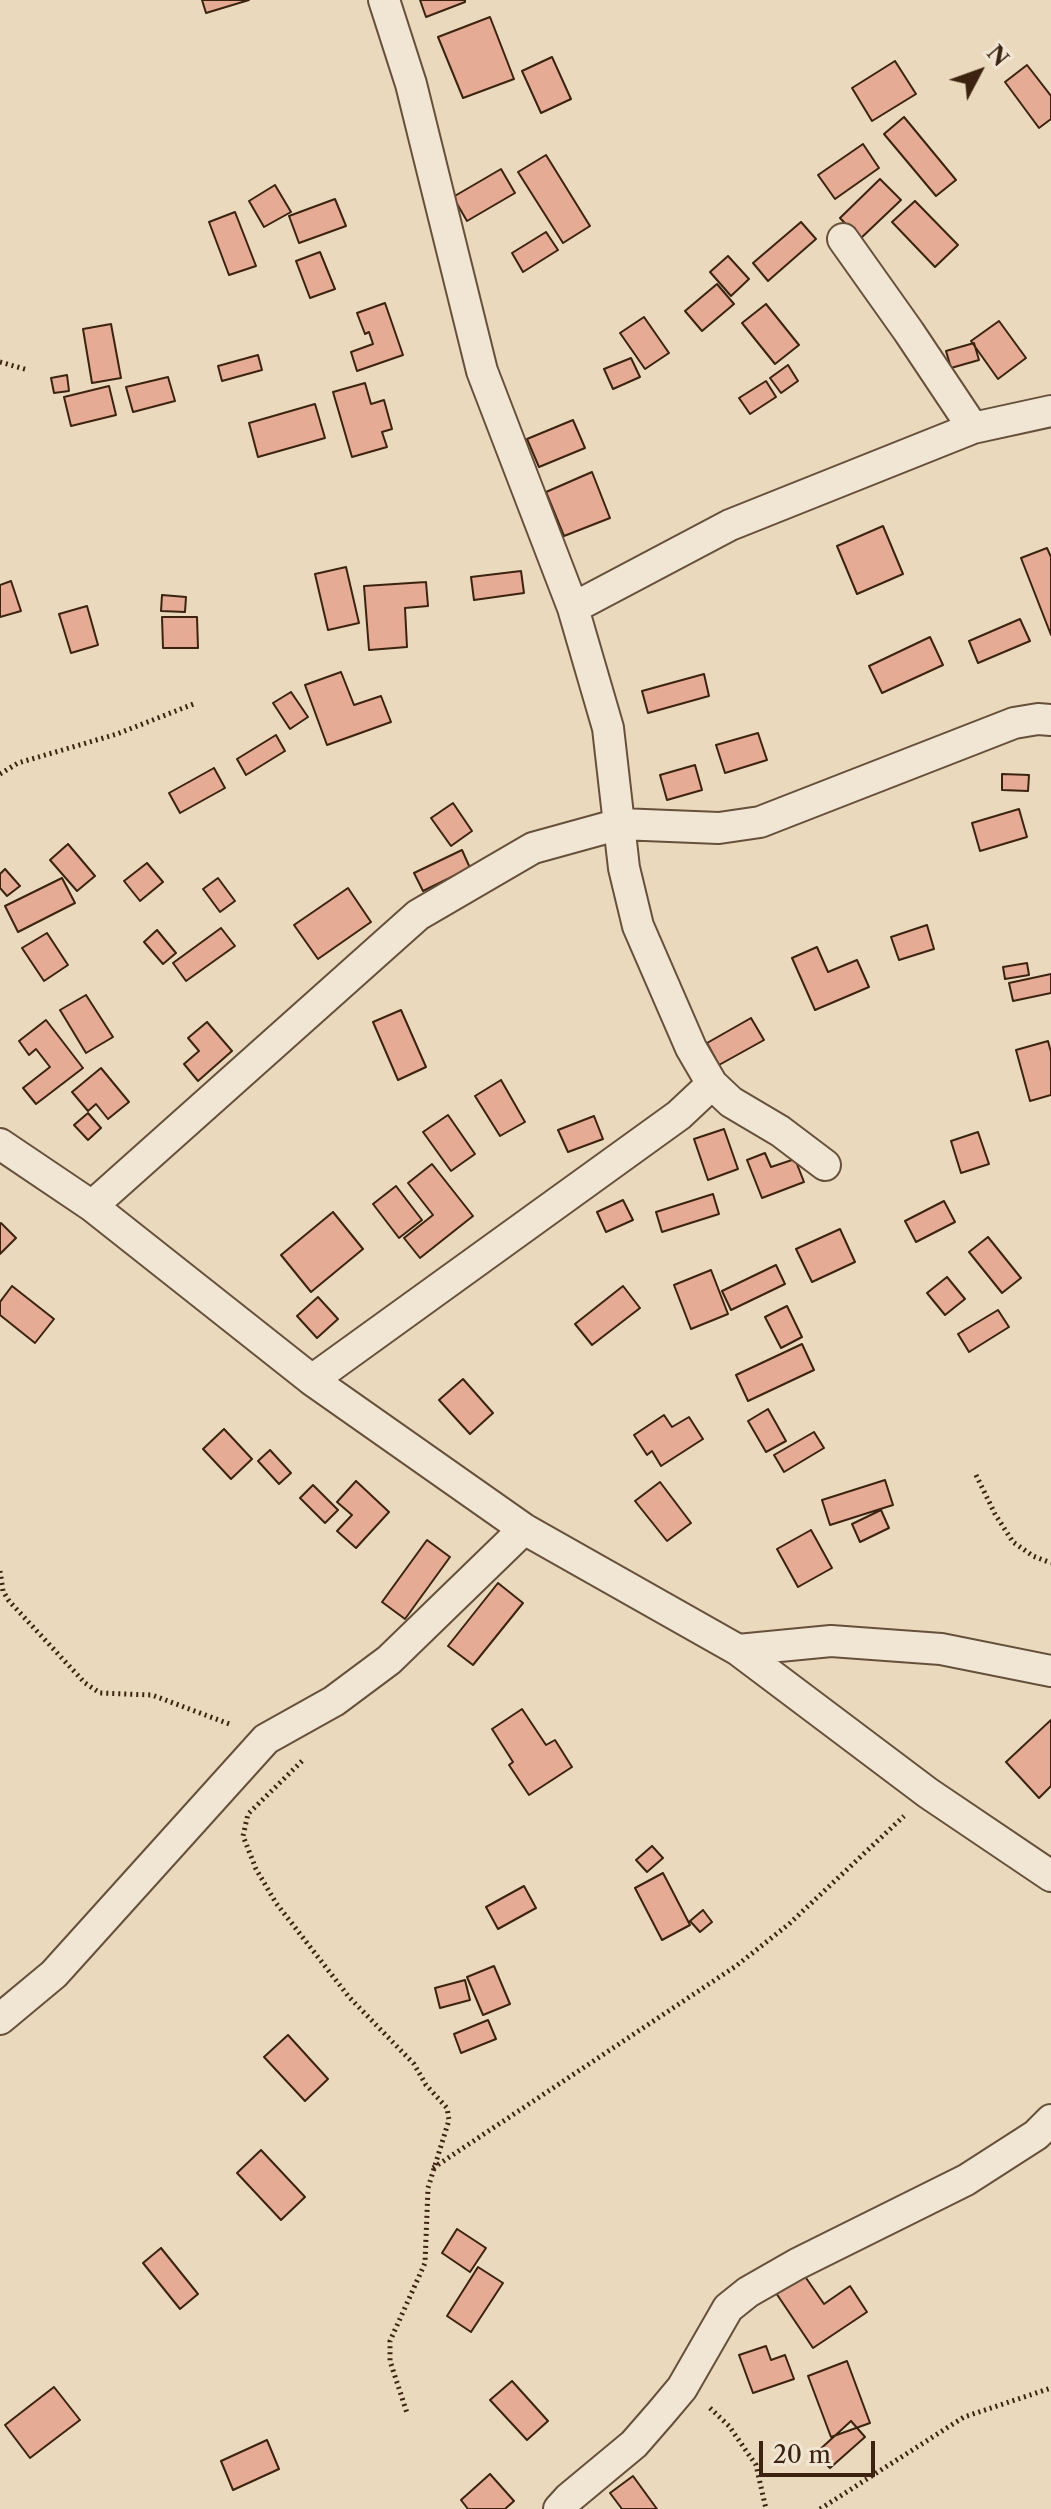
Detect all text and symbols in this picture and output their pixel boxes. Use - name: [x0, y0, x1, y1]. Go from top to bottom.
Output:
- north arrow: [939, 32, 1019, 112]
- text: N: [981, 40, 1014, 72]
- scale bar: [763, 2425, 879, 2475]
- text: 20 m: [773, 2440, 831, 2469]

